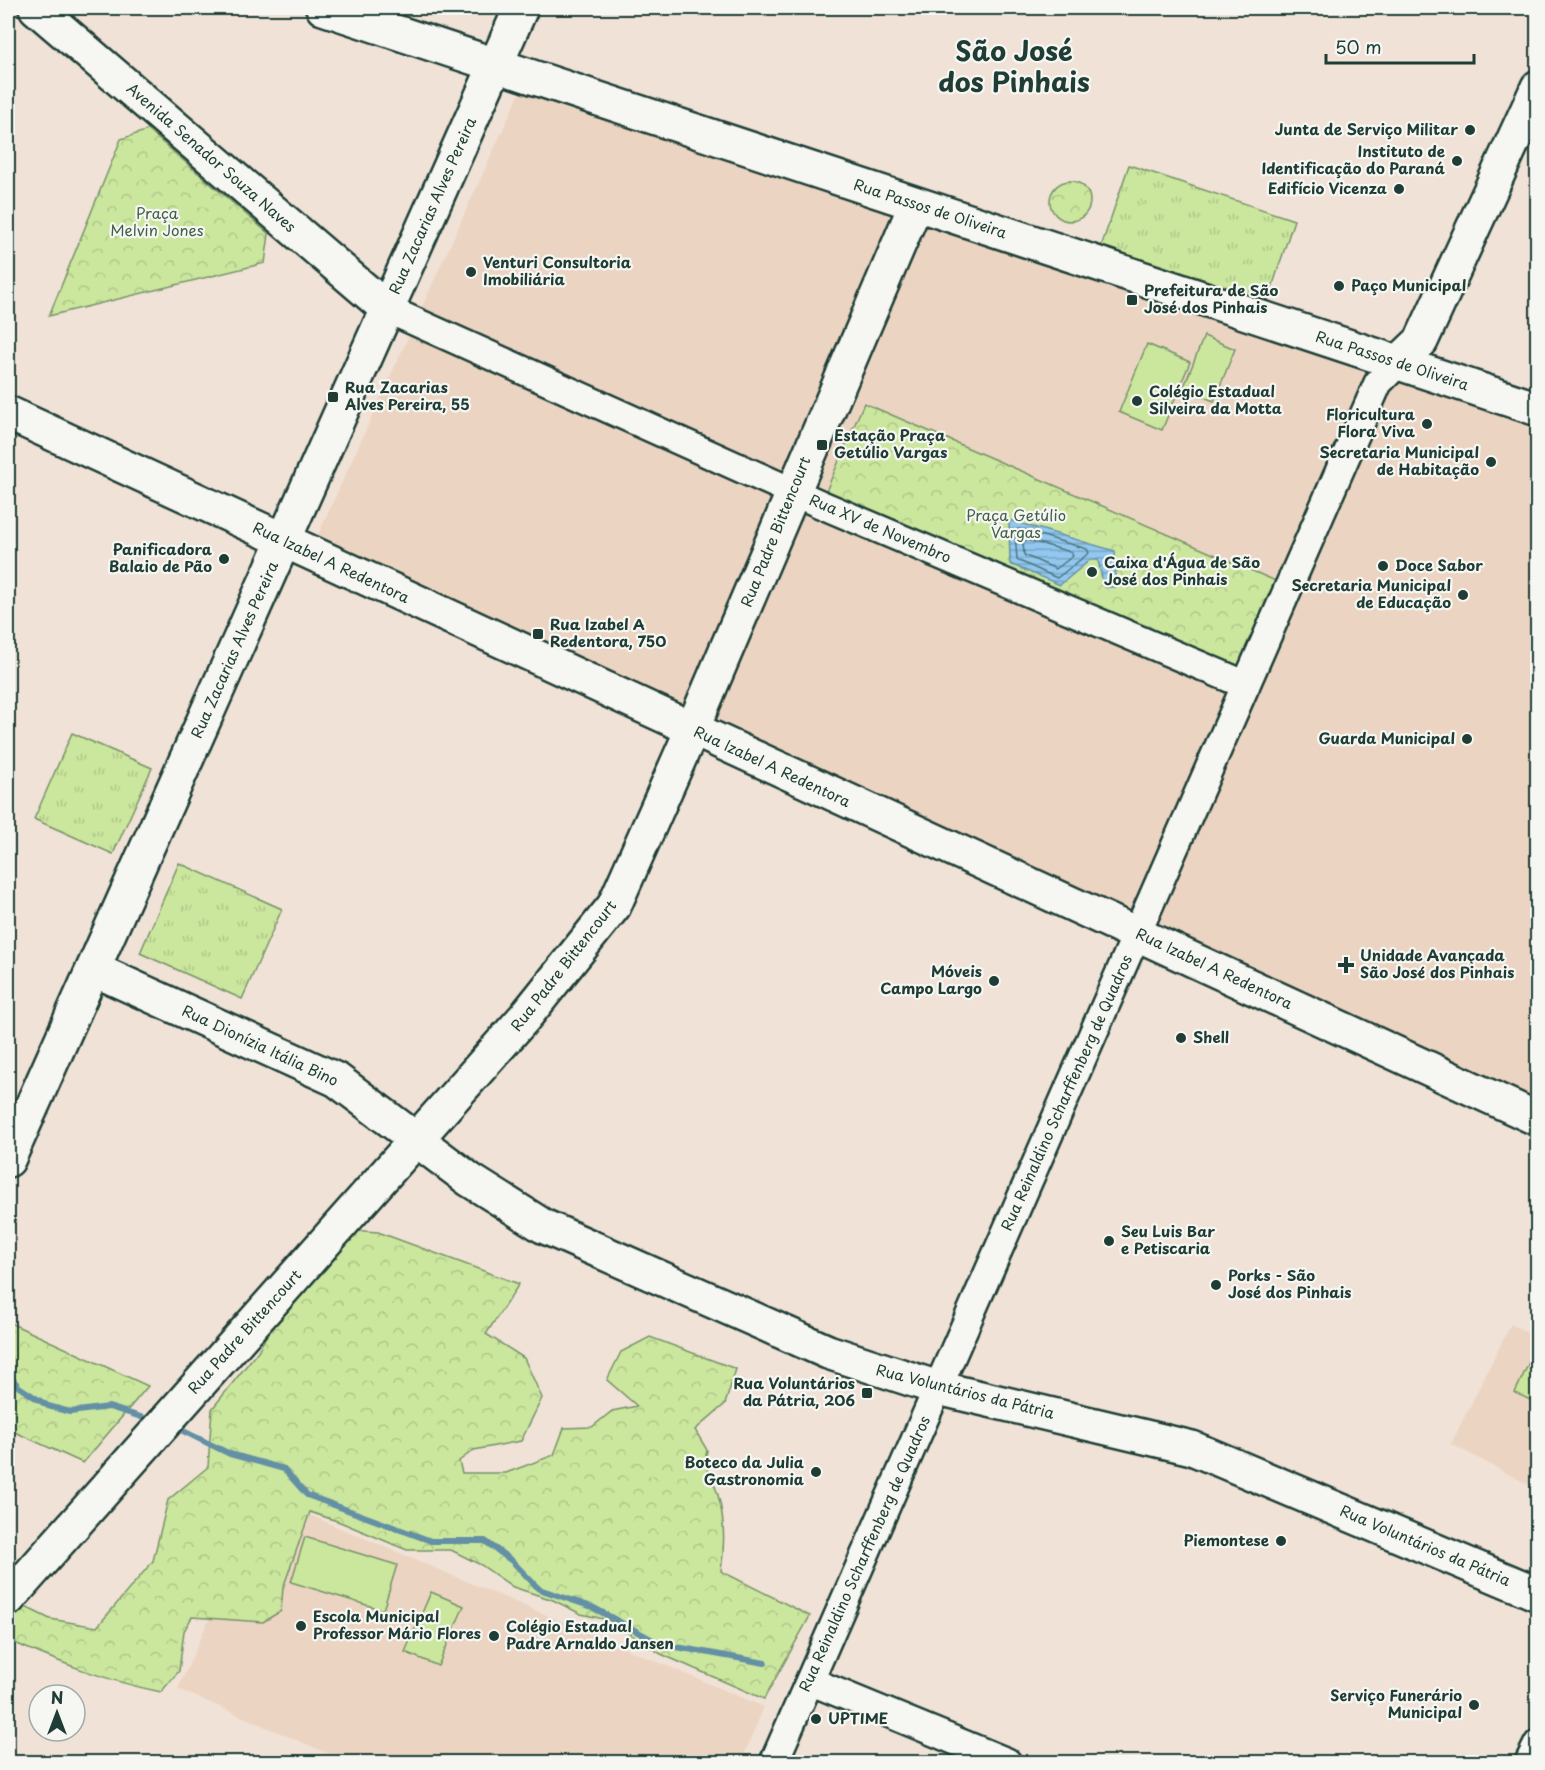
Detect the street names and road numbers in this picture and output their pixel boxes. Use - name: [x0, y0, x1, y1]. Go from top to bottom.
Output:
- street label: Avenida Senador Souza Naves: [122, 77, 302, 237]
- street label: Rua Zacarias Alves Pereira: [382, 113, 481, 298]
- street label: Rua Passos de Oliveira: [851, 172, 1010, 243]
- street label: Rua Passos de Oliveira: [1313, 324, 1472, 395]
- street label: Rua Padre Bittencourt: [734, 453, 815, 610]
- street label: Rua XV de Novembro: [806, 487, 955, 568]
- street label: Rua Izabel A Redentora: [250, 515, 414, 608]
- street label: Rua Zacarias Alves Pereira: [184, 557, 283, 742]
- street label: Rua Izabel A Redentora: [691, 719, 855, 812]
- street label: Rua Padre Bittencourt: [504, 895, 621, 1035]
- street label: Rua Izabel A Redentora: [1133, 921, 1297, 1014]
- street label: Rua Reinaldino Scharffenberg de Quadros: [994, 950, 1137, 1234]
- street label: Rua Dionízia Itália Bino: [179, 998, 343, 1091]
- street label: Rua Padre Bittencourt: [182, 1264, 306, 1398]
- street label: Rua Voluntários da Pátria: [874, 1357, 1058, 1424]
- street label: Rua Reinaldino Scharffenberg de Quadros: [792, 1411, 935, 1695]
- street label: Rua Voluntários da Pátria: [1337, 1498, 1515, 1591]

